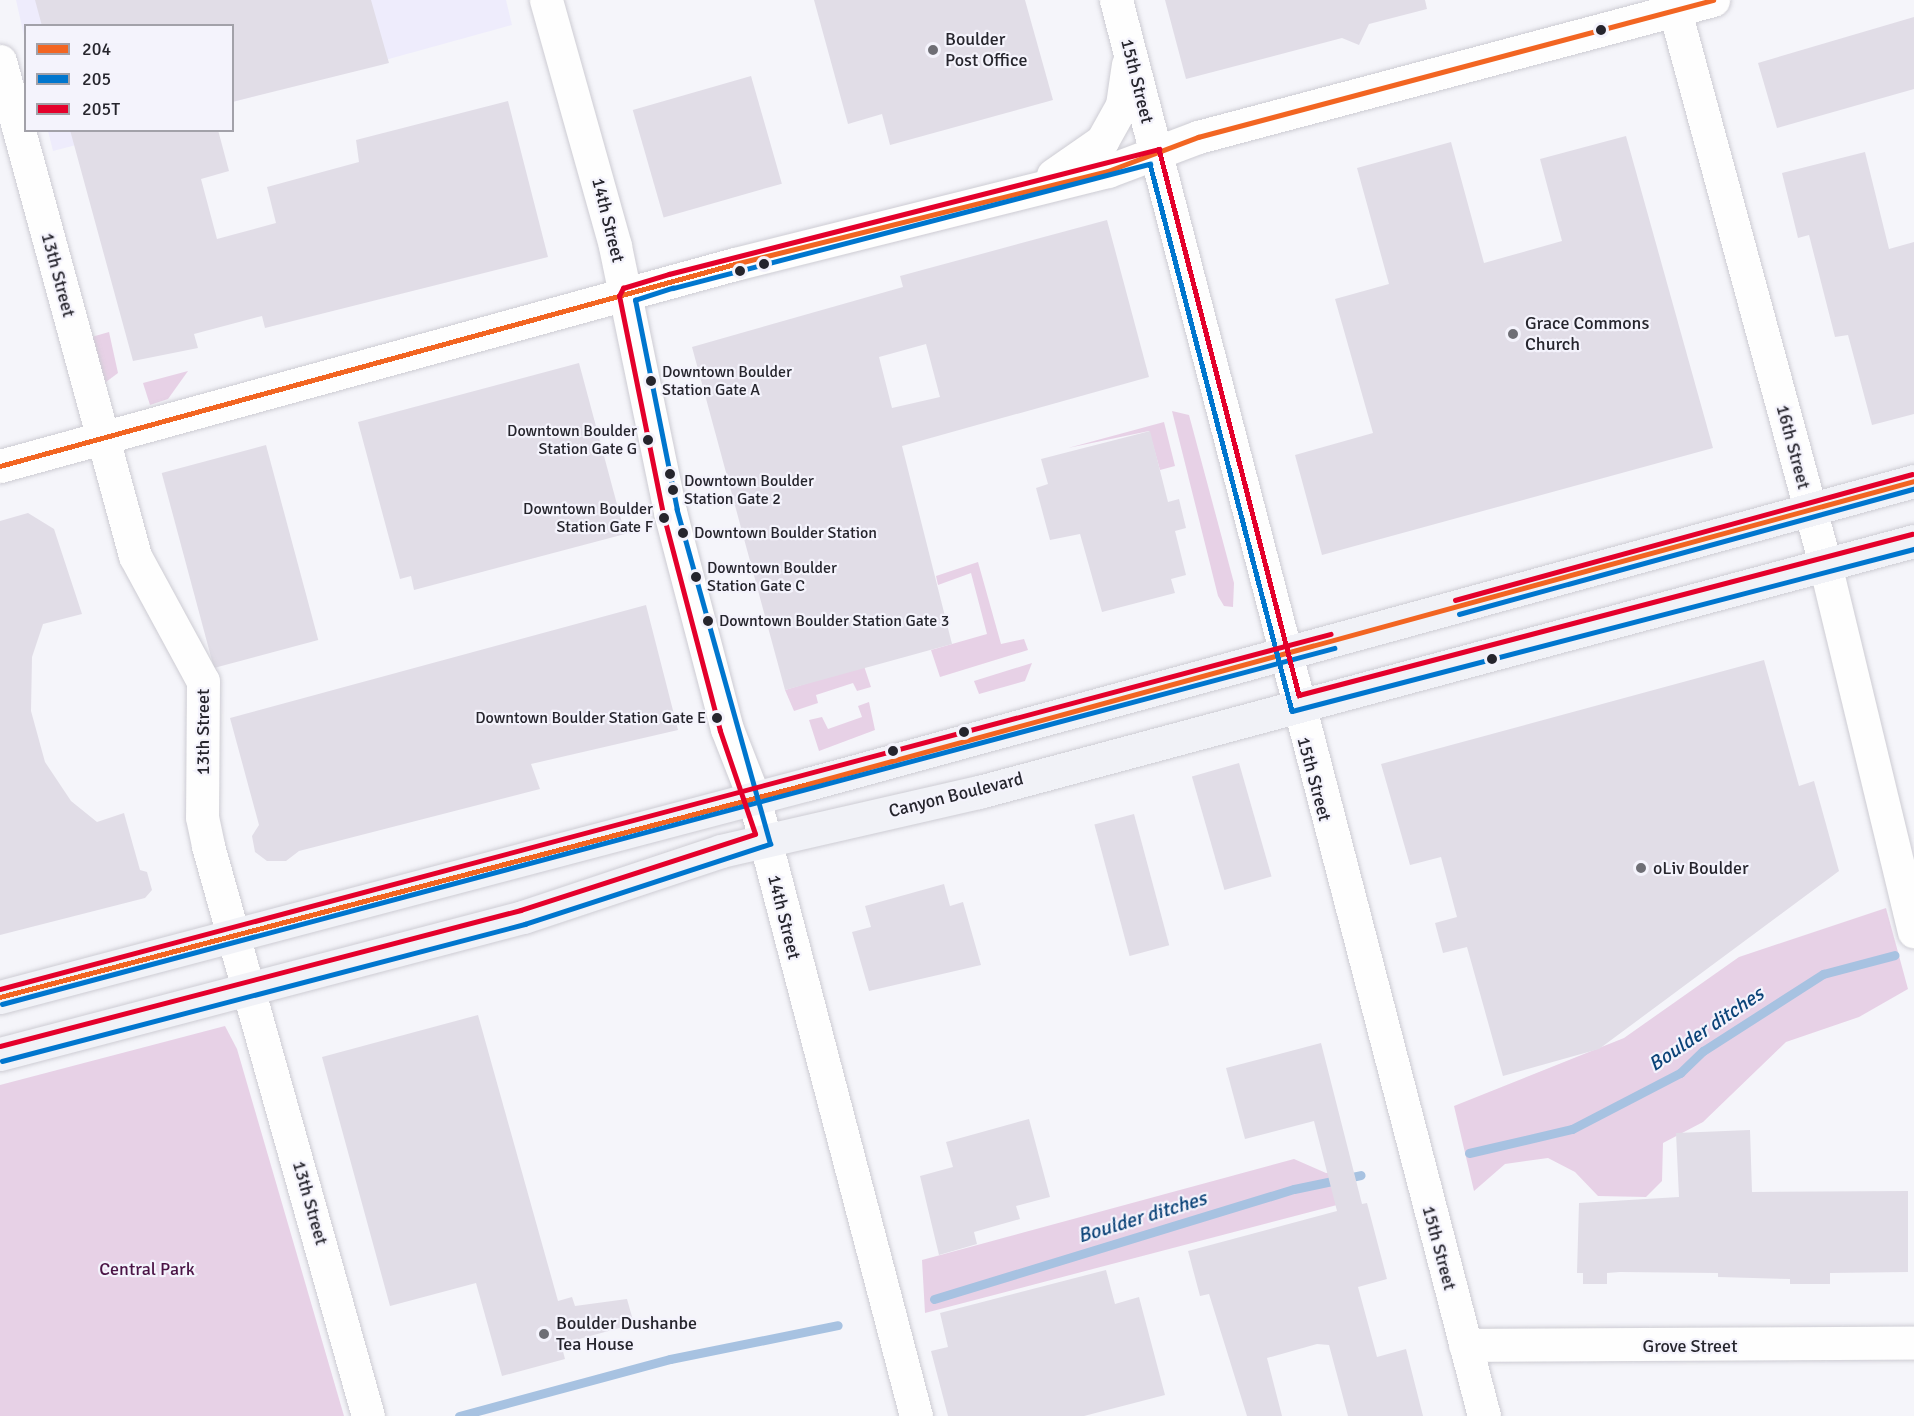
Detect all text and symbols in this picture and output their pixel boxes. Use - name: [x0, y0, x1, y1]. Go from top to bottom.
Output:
- legend: [24, 24, 234, 132]
- unlabelled marker: [1595, 24, 1607, 36]
- place label: Boulder Post Office: [945, 29, 1027, 72]
- street label: 15th Street: [1116, 36, 1158, 126]
- text: 204: [82, 38, 111, 60]
- marker: Boulder Post Office: [926, 43, 940, 57]
- text: 205: [82, 68, 111, 90]
- text: 205T: [82, 98, 120, 120]
- street label: 14th Street: [587, 175, 629, 265]
- street label: 13th Street: [36, 230, 80, 320]
- unlabelled marker: [758, 258, 770, 270]
- unlabelled marker: [734, 265, 746, 277]
- place label: Grace Commons Church: [1525, 313, 1649, 356]
- marker: Grace Commons Church: [1506, 327, 1520, 341]
- place label: Downtown Boulder Station Gate A: [662, 362, 792, 400]
- marker: Downtown Boulder Station Gate A: [645, 375, 657, 387]
- street label: 16th Street: [1771, 402, 1815, 492]
- place label: Downtown Boulder Station Gate G: [507, 421, 637, 459]
- marker: Downtown Boulder Station Gate G: [642, 434, 654, 446]
- unlabelled marker: [664, 468, 676, 480]
- place label: Downtown Boulder Station Gate 2: [684, 471, 814, 509]
- marker: Downtown Boulder Station Gate 2: [667, 484, 679, 496]
- place label: Downtown Boulder Station Gate F: [523, 499, 653, 537]
- marker: Downtown Boulder Station Gate F: [658, 512, 670, 524]
- place label: Downtown Boulder Station: [694, 523, 877, 543]
- marker: Downtown Boulder Station: [677, 527, 689, 539]
- place label: Downtown Boulder Station Gate C: [707, 558, 837, 596]
- marker: Downtown Boulder Station Gate C: [690, 571, 702, 583]
- place label: Downtown Boulder Station Gate 3: [719, 611, 949, 631]
- marker: Downtown Boulder Station Gate 3: [702, 615, 714, 627]
- unlabelled marker: [1486, 653, 1498, 665]
- street label: 13th Street: [192, 689, 214, 775]
- place label: Downtown Boulder Station Gate E: [475, 708, 706, 728]
- marker: Downtown Boulder Station Gate E: [711, 712, 723, 724]
- unlabelled marker: [958, 726, 970, 738]
- street label: 15th Street: [1292, 734, 1336, 824]
- unlabelled marker: [887, 745, 899, 757]
- street label: Canyon Boulevard: [886, 768, 1026, 822]
- place label: oLiv Boulder: [1653, 857, 1749, 879]
- marker: oLiv Boulder: [1634, 861, 1648, 875]
- street label: 14th Street: [763, 872, 805, 962]
- water label: Boulder ditches: [1644, 982, 1768, 1076]
- street label: 13th Street: [288, 1158, 332, 1248]
- water label: Boulder ditches: [1075, 1186, 1209, 1248]
- street label: 15th Street: [1417, 1203, 1461, 1293]
- park label: Central Park: [99, 1258, 195, 1280]
- place label: Boulder Dushanbe Tea House: [556, 1313, 697, 1356]
- marker: Boulder Dushanbe Tea House: [537, 1327, 551, 1341]
- street label: Grove Street: [1643, 1335, 1737, 1357]

